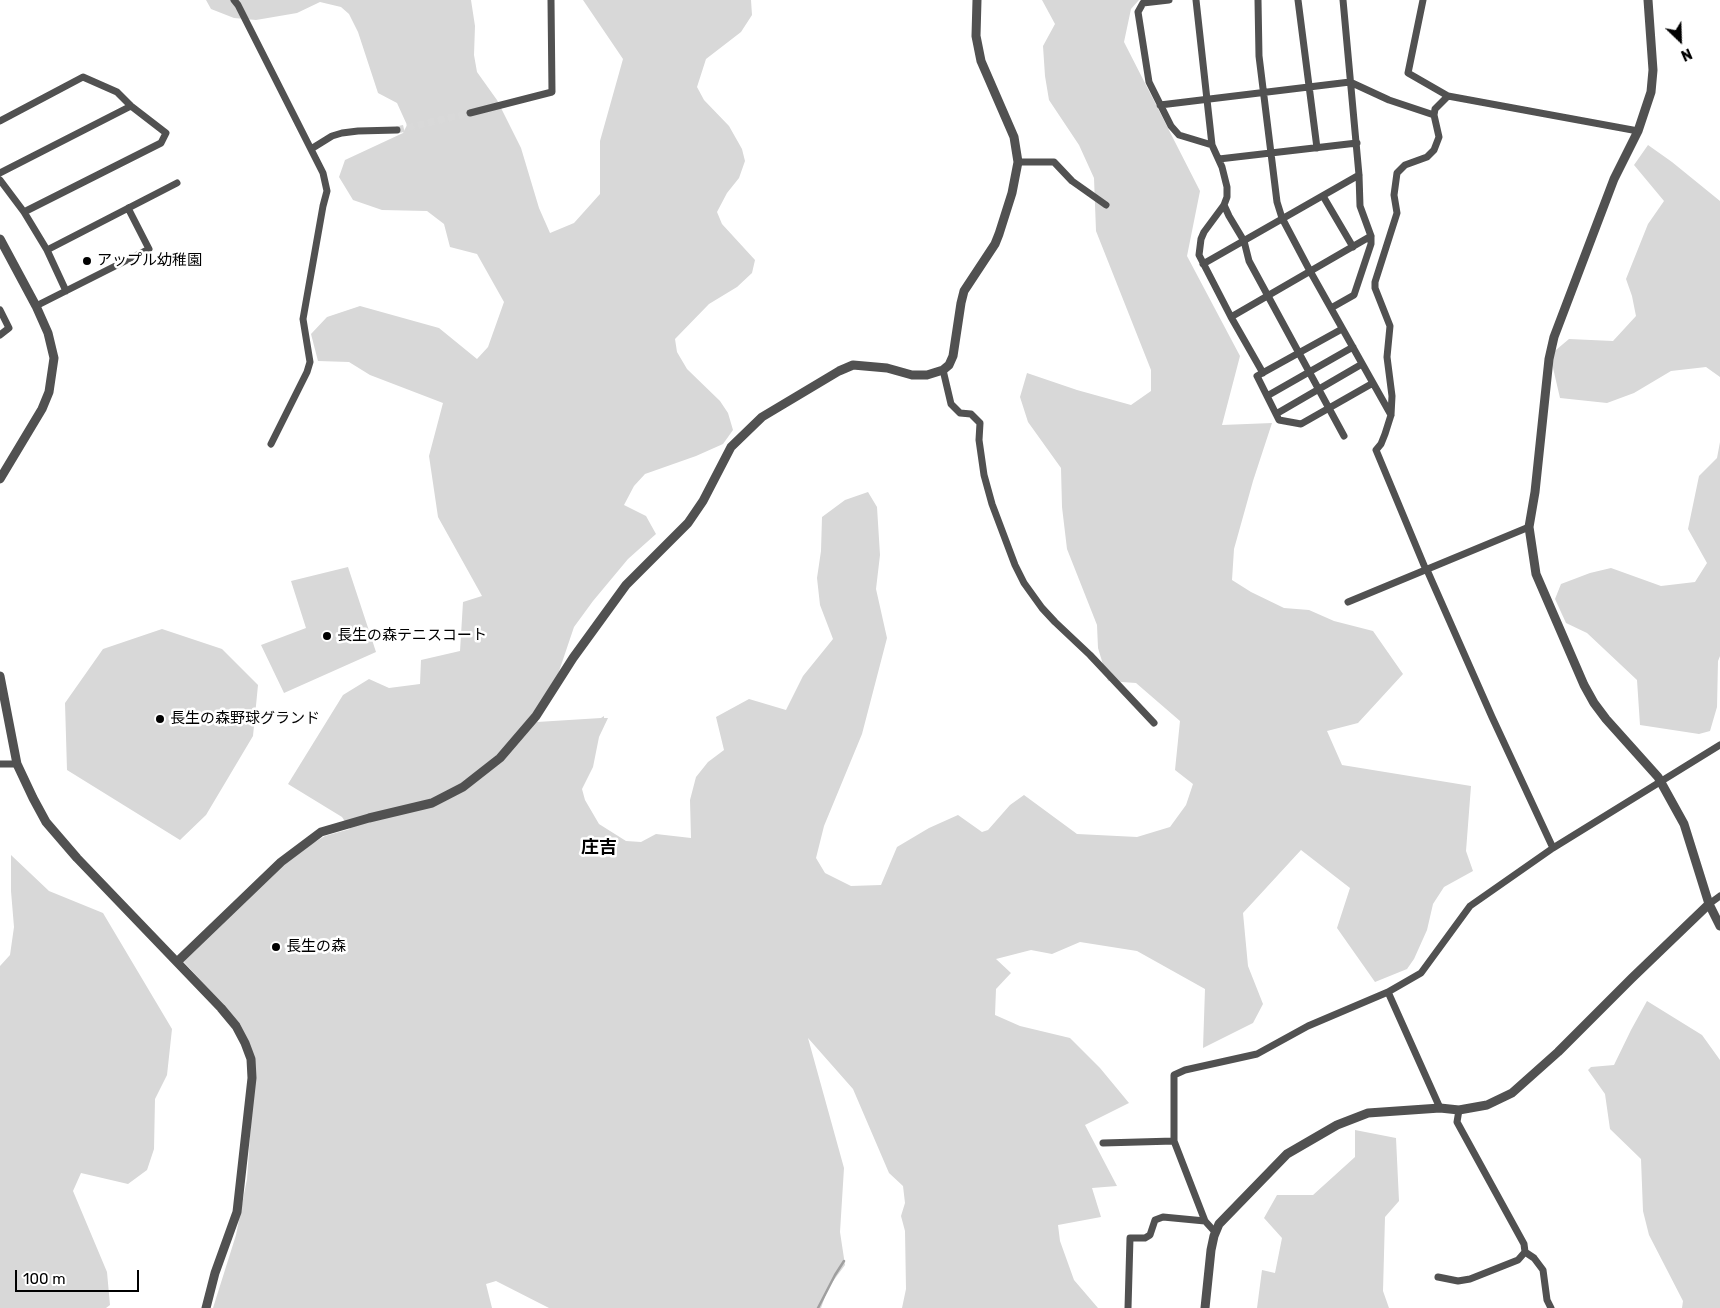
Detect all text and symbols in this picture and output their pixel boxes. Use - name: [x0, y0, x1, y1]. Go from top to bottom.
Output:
- north arrow: [1655, 15, 1705, 65]
- text: N: [1678, 44, 1694, 64]
- place label: アップル幼稚園: [97, 252, 202, 270]
- marker: アップル幼稚園: [81, 255, 93, 267]
- place label: 長生の森テニスコート: [337, 627, 487, 645]
- marker: 長生の森テニスコート: [321, 630, 333, 642]
- place label: 長生の森野球グランド: [170, 710, 320, 728]
- marker: 長生の森野球グランド: [154, 713, 166, 725]
- district label: 庄吉: [581, 837, 617, 859]
- place label: 長生の森: [286, 938, 346, 956]
- marker: 長生の森: [270, 941, 282, 953]
- scale bar: [18, 1260, 141, 1292]
- text: 100 m: [23, 1270, 65, 1288]

